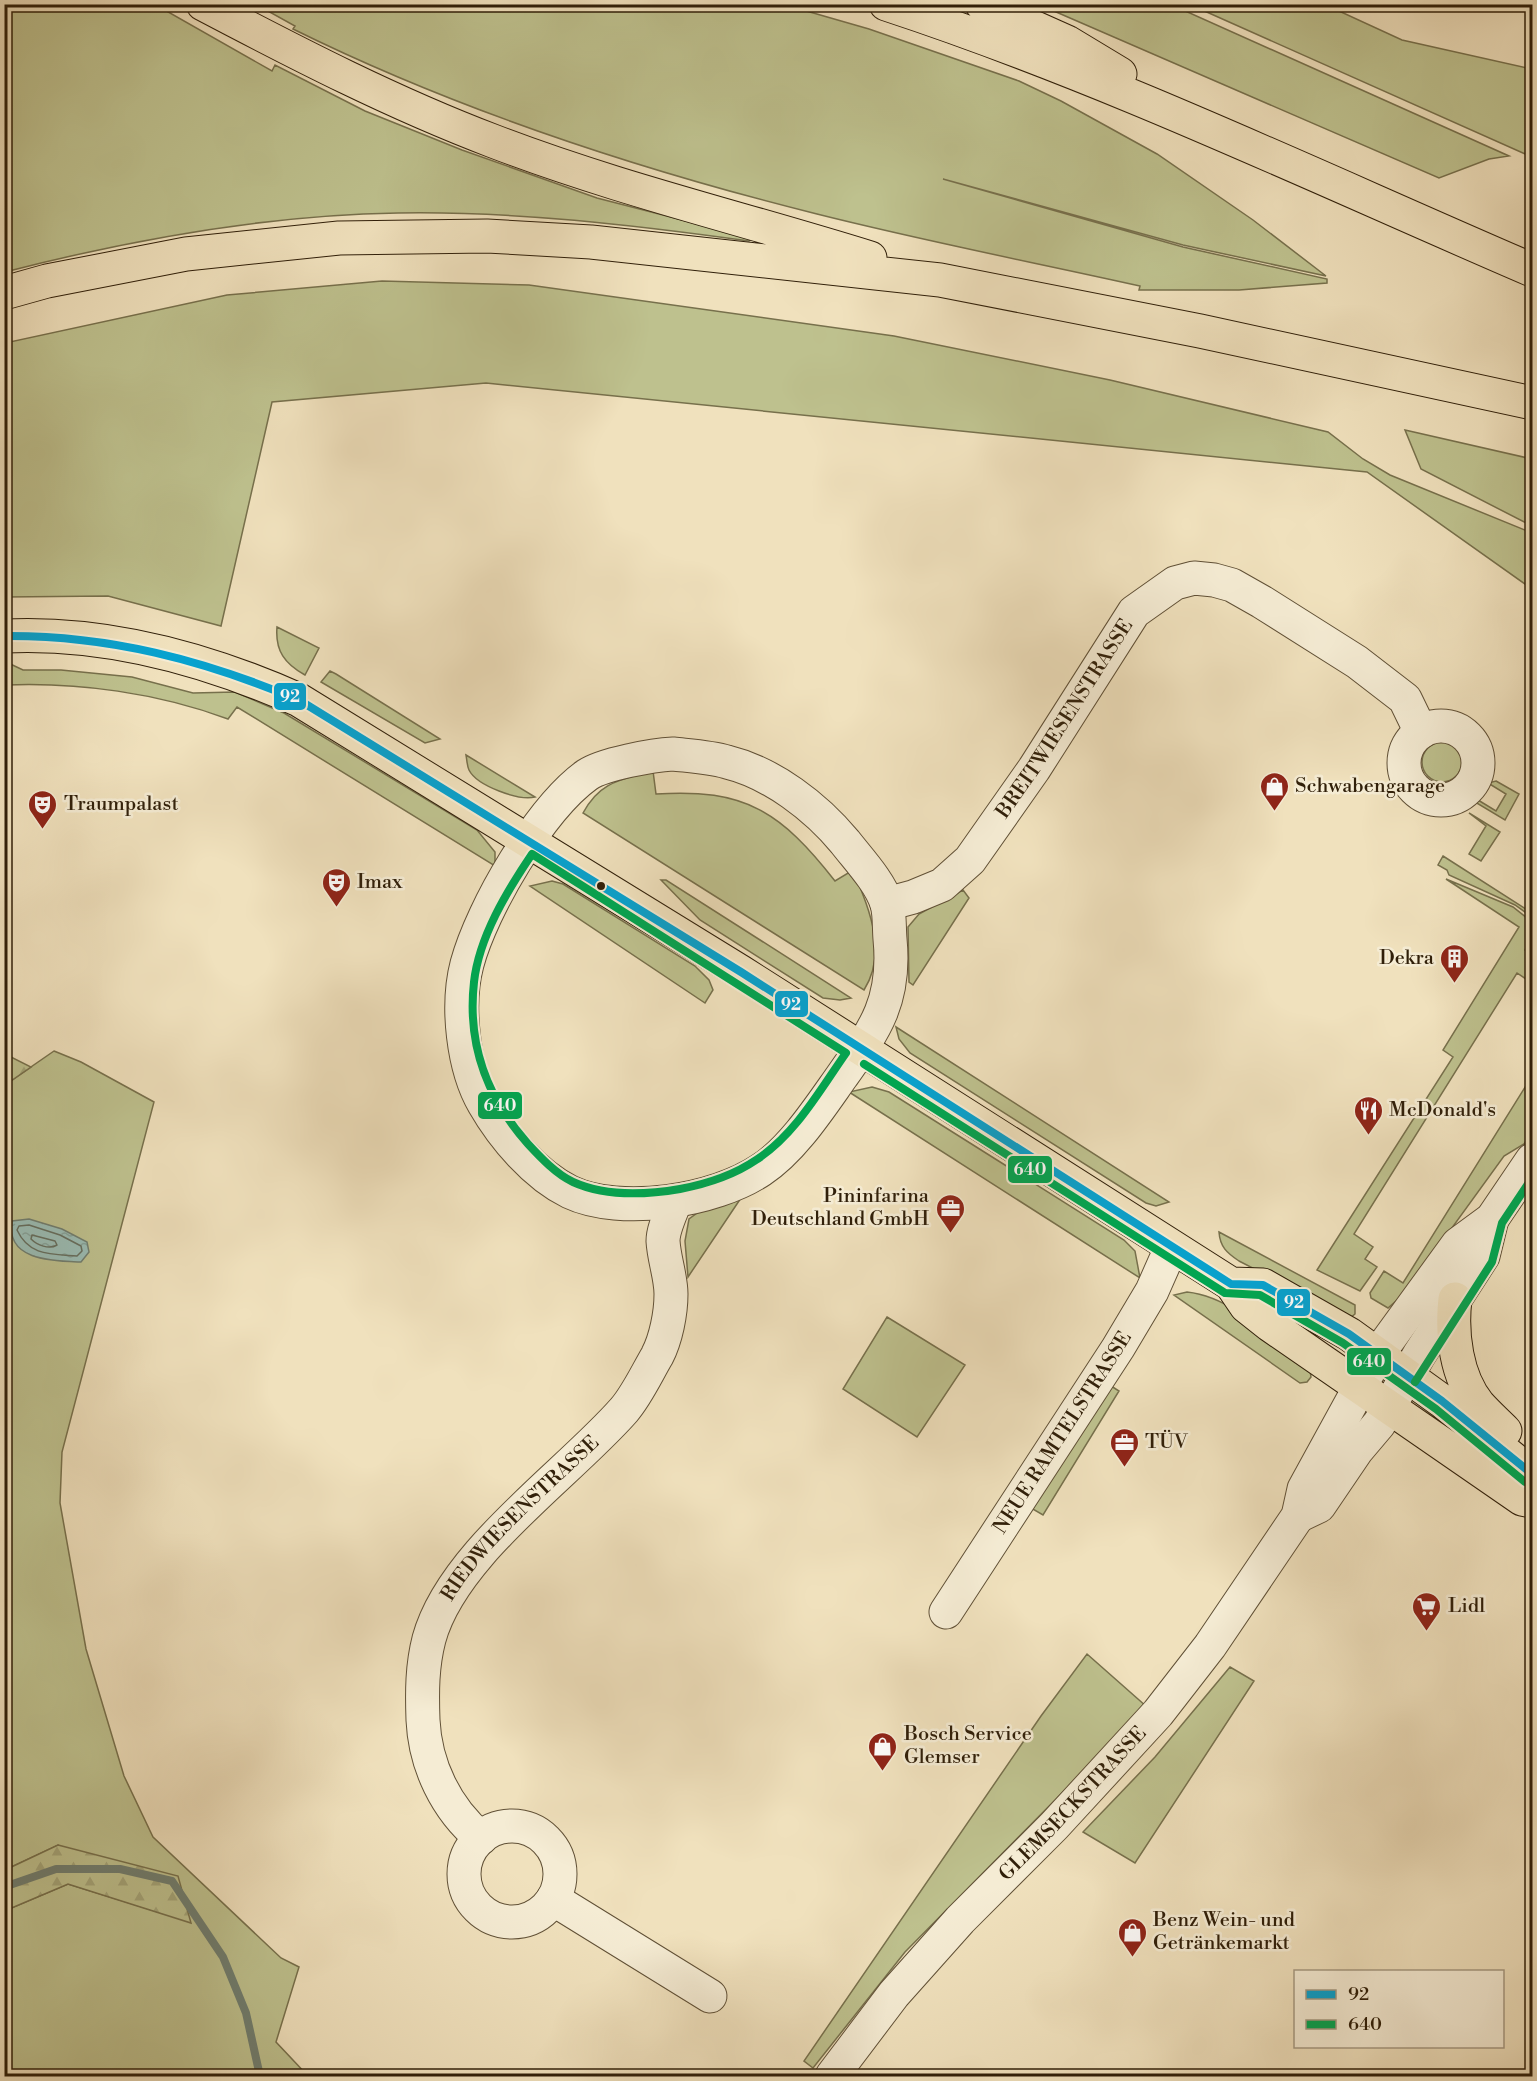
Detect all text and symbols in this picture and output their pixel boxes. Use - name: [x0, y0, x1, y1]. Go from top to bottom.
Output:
- street label: BREITWIESENSTRASSE: [990, 614, 1139, 824]
- line badge: 92: [273, 682, 307, 711]
- text: 92: [280, 687, 300, 707]
- shop icon: Schwabengarage: [1258, 770, 1290, 812]
- place label: Schwabengarage: [1295, 774, 1445, 799]
- theatre icon: Traumpalast: [27, 788, 59, 830]
- place label: Traumpalast: [64, 792, 178, 817]
- theatre icon: Imax: [320, 866, 352, 908]
- place label: Imax: [357, 870, 403, 895]
- unlabelled marker: [595, 880, 607, 892]
- building icon: Dekra: [1439, 942, 1471, 984]
- place label: Dekra: [1379, 946, 1435, 971]
- line badge: 92: [774, 990, 809, 1018]
- text: 92: [781, 995, 801, 1015]
- line badge: 640: [477, 1091, 523, 1120]
- restaurant icon: McDonald's: [1352, 1094, 1384, 1136]
- text: 640: [484, 1096, 516, 1116]
- place label: McDonald's: [1389, 1098, 1496, 1123]
- line badge: 640: [1007, 1155, 1053, 1184]
- text: 640: [1014, 1160, 1046, 1180]
- place label: Pininfarina Deutschland GmbH: [751, 1184, 930, 1232]
- office icon: Pininfarina Deutschland GmbH: [934, 1192, 966, 1234]
- line badge: 92: [1276, 1288, 1311, 1317]
- text: 92: [1284, 1293, 1304, 1313]
- street label: NEUE RAMTELSTRASSE: [988, 1327, 1138, 1539]
- line badge: 640: [1346, 1347, 1392, 1376]
- text: 640: [1353, 1352, 1385, 1372]
- office icon: TÜV: [1108, 1426, 1140, 1468]
- place label: TÜV: [1145, 1429, 1189, 1455]
- street label: RIEDWIESENSTRASSE: [436, 1430, 604, 1606]
- supermarket icon: Lidl: [1411, 1590, 1443, 1632]
- place label: Lidl: [1448, 1594, 1485, 1619]
- street label: GLEMSECKSTRASSE: [994, 1721, 1152, 1886]
- place label: Bosch Service Glemser: [903, 1722, 1032, 1770]
- shop icon: Bosch Service Glemser: [867, 1730, 899, 1772]
- place label: Benz Wein- und Getränkemarkt: [1152, 1908, 1296, 1956]
- shop icon: Benz Wein- und Getränkemarkt: [1116, 1916, 1148, 1958]
- legend: [1294, 1970, 1504, 2048]
- text: 92: [1348, 1983, 1369, 2006]
- text: 640: [1348, 2013, 1382, 2036]

